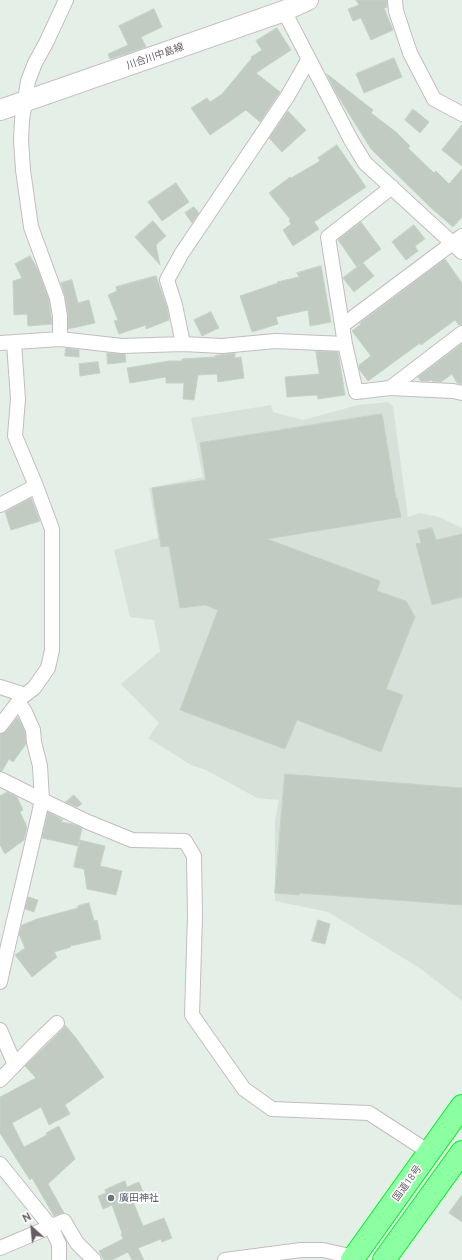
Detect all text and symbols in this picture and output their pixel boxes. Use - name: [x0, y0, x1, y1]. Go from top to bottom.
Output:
- street label: 川合川中島線: [125, 41, 185, 71]
- street label: 国道18号: [390, 1163, 424, 1203]
- place label: 廣田神社: [119, 1192, 159, 1204]
- marker: 廣田神社: [106, 1193, 116, 1203]
- north arrow: [12, 1208, 52, 1248]
- text: N: [20, 1210, 33, 1225]

